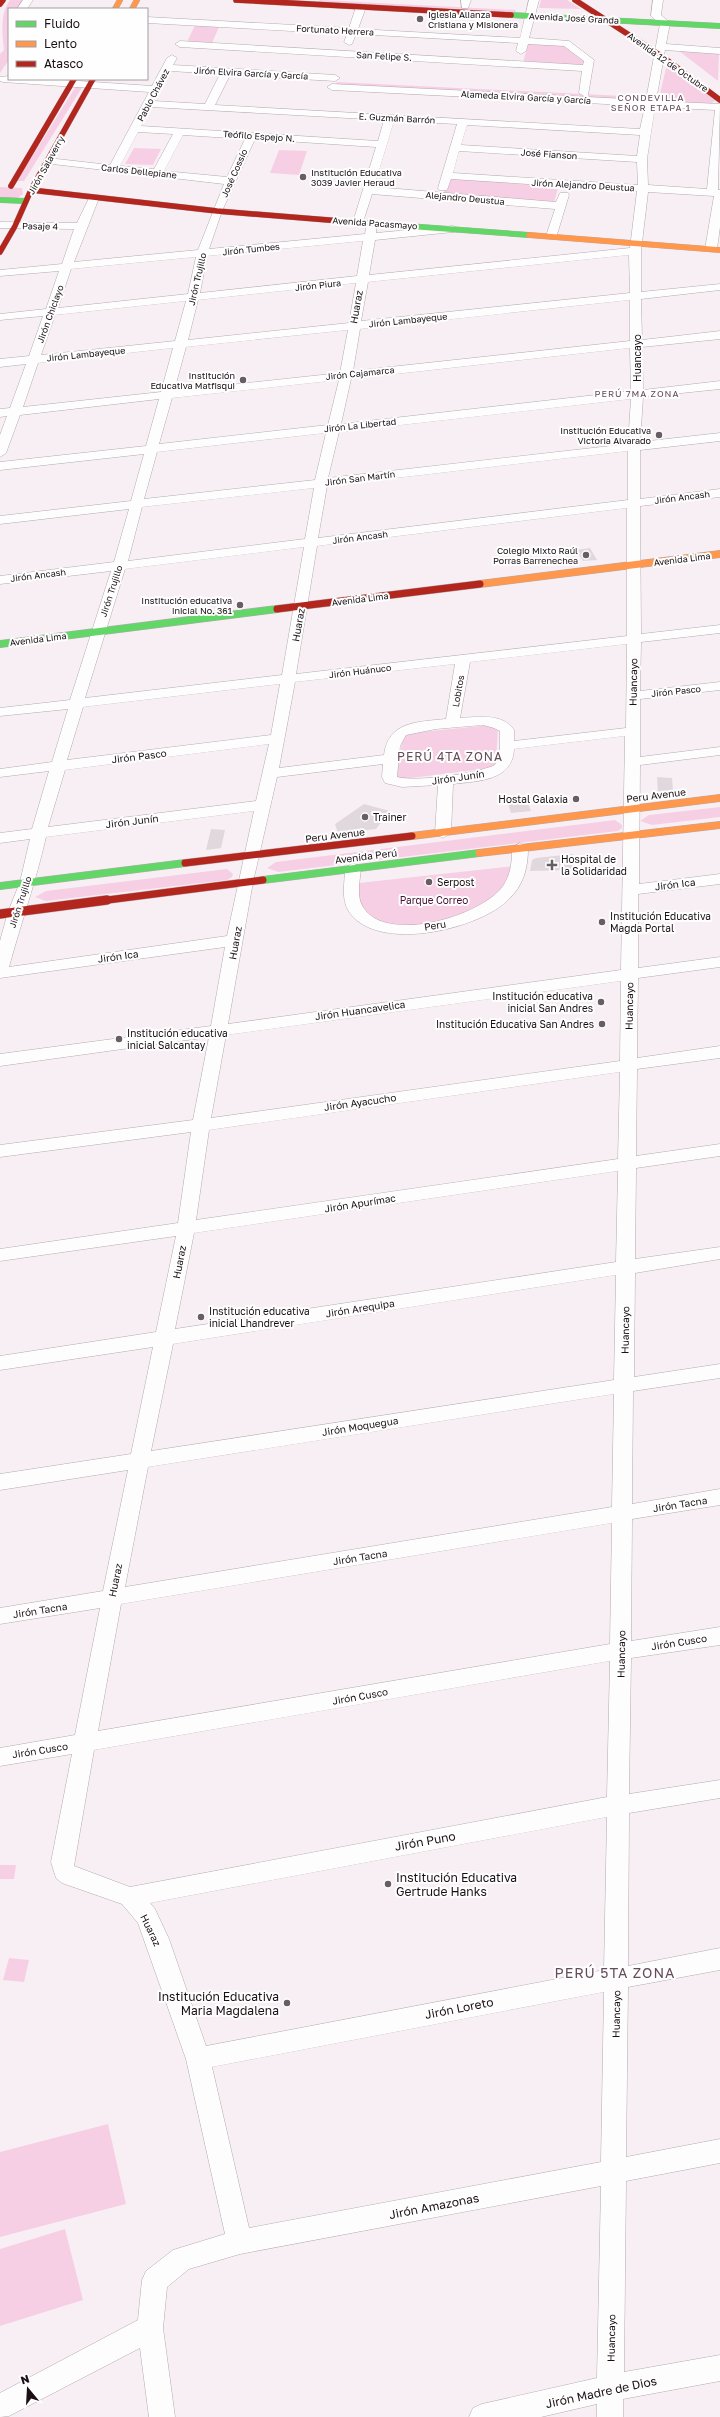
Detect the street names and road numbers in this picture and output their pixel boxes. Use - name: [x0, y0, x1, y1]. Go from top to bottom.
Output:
- street label: Avenida José Granda: [529, 10, 619, 26]
- street label: Fortunato Herrera: [296, 22, 374, 38]
- street label: Avenida 12 de Octubre: [626, 30, 710, 94]
- street label: San Felipe S.: [356, 49, 412, 63]
- street label: Jirón Elvira García y García: [194, 65, 308, 81]
- street label: Pablo Chávez: [135, 66, 172, 123]
- street label: Alameda Elvira García y García: [461, 88, 591, 106]
- street label: E. Guzmán Barrón: [358, 111, 436, 125]
- street label: Teófilo Espejo N.: [223, 128, 295, 144]
- street label: Jirón Salaverry: [25, 134, 67, 196]
- street label: José Cossío: [218, 147, 250, 199]
- street label: José Fianson: [520, 147, 578, 161]
- street label: Carlos Dellepiane: [101, 162, 177, 180]
- street label: Jirón Alejandro Deustua: [531, 177, 635, 193]
- street label: Alejandro Deustua: [425, 189, 505, 207]
- street label: Avenida Pacasmayo: [332, 215, 418, 231]
- street label: Pasaje 4: [22, 220, 59, 232]
- street label: Jirón Tumbes: [222, 240, 281, 257]
- street label: Jirón Trujillo: [186, 252, 208, 306]
- street label: Jirón Piura: [294, 277, 342, 293]
- street label: Jirón Chiclayo: [34, 283, 66, 345]
- street label: Huaraz: [347, 289, 365, 325]
- street label: Jirón Lambayeque: [368, 310, 448, 330]
- street label: Huancayo: [631, 334, 643, 382]
- street label: Jirón Lambayeque: [46, 344, 126, 364]
- street label: Jirón Cajamarca: [325, 364, 395, 382]
- street label: Jirón La Libertad: [323, 416, 397, 434]
- street label: Jirón San Martín: [324, 468, 396, 488]
- street label: Jirón Ancash: [654, 488, 710, 506]
- street label: Jirón Ancash: [332, 528, 388, 546]
- street label: Avenida Lima: [653, 550, 711, 568]
- street label: Jirón Trujillo: [97, 564, 125, 618]
- street label: Jirón Ancash: [10, 566, 66, 584]
- street label: Avenida Lima: [331, 590, 389, 608]
- street label: Huaraz: [289, 607, 307, 643]
- street label: Avenida Lima: [9, 630, 67, 648]
- street label: Huancayo: [627, 658, 639, 706]
- street label: Jirón Huánuco: [328, 662, 392, 680]
- street label: Lobitos: [450, 674, 466, 708]
- street label: Jirón Pasco: [651, 683, 701, 699]
- street label: Jirón Pasco: [111, 747, 167, 765]
- street label: Jirón Junín: [431, 767, 485, 787]
- street label: Peru Avenue: [625, 785, 687, 805]
- street label: Jirón Junín: [105, 812, 159, 830]
- street label: Peru Avenue: [304, 825, 366, 845]
- street label: Avenida Perú: [334, 846, 398, 866]
- street label: Jirón Trujillo: [6, 875, 34, 929]
- street label: Jirón Ica: [654, 876, 696, 892]
- street label: Peru: [423, 917, 447, 933]
- street label: Huaraz: [226, 925, 244, 961]
- street label: Jirón Ica: [97, 947, 139, 965]
- street label: Huancayo: [623, 982, 635, 1030]
- street label: Jirón Huancavelica: [314, 998, 406, 1022]
- street label: Jirón Ayacucho: [323, 1091, 397, 1113]
- street label: Jirón Apurímac: [323, 1191, 397, 1215]
- street label: Huaraz: [170, 1244, 188, 1280]
- street label: Jirón Arequipa: [325, 1297, 395, 1319]
- street label: Huancayo: [619, 1306, 631, 1354]
- street label: Jirón Moquegua: [321, 1414, 399, 1438]
- street label: Jirón Tacna: [652, 1494, 708, 1514]
- street label: Jirón Tacna: [332, 1547, 388, 1567]
- street label: Huaraz: [106, 1562, 124, 1598]
- street label: Jirón Tacna: [12, 1600, 68, 1620]
- street label: Huancayo: [615, 1630, 627, 1678]
- street label: Jirón Cusco: [650, 1632, 708, 1652]
- street label: Jirón Cusco: [331, 1685, 389, 1707]
- street label: Jirón Cusco: [11, 1740, 69, 1760]
- street label: Jirón Puno: [393, 1828, 457, 1854]
- street label: Huaraz: [138, 1912, 164, 1948]
- street label: Huancayo: [610, 1990, 622, 2038]
- street label: Jirón Loreto: [423, 1994, 495, 2022]
- street label: Jirón Amazonas: [388, 2190, 480, 2222]
- street label: Huancayo: [605, 2314, 617, 2362]
- street label: Jirón Madre de Dios: [544, 2373, 658, 2411]

